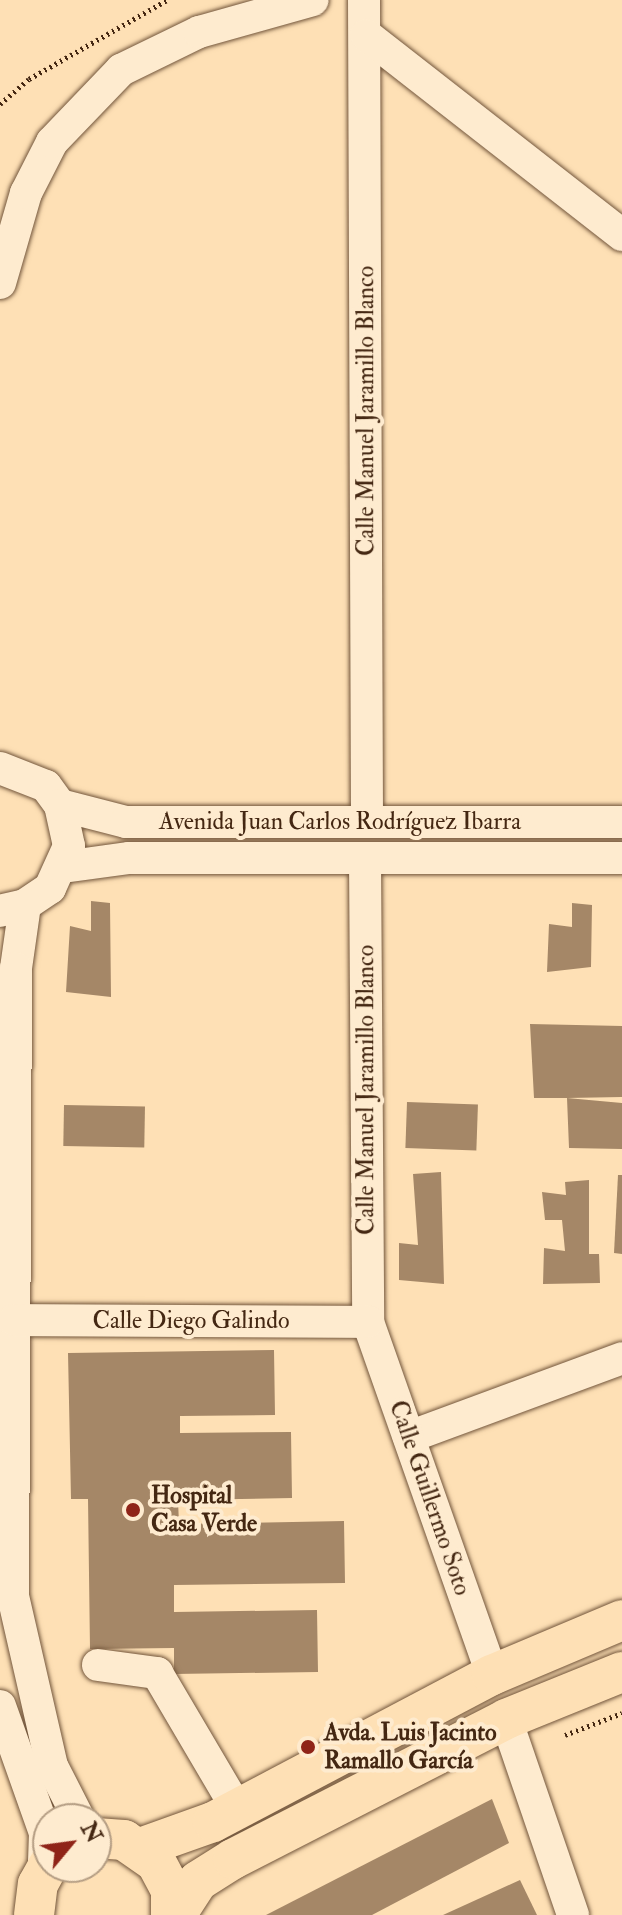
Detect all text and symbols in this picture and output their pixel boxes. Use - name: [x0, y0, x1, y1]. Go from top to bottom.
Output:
- street label: Calle Manuel Jaramillo Blanco: [352, 266, 380, 556]
- street label: Avenida Juan Carlos Rodríguez Ibarra: [159, 808, 521, 836]
- street label: Calle Manuel Jaramillo Blanco: [352, 945, 380, 1235]
- street label: Calle Diego Galindo: [92, 1307, 290, 1335]
- street label: Calle Guillermo Soto: [383, 1397, 477, 1599]
- place label: Hospital Casa Verde: [151, 1482, 257, 1538]
- marker: Hospital Casa Verde: [122, 1499, 144, 1521]
- place label: Avda. Luis Jacinto Ramallo García: [324, 1719, 497, 1775]
- marker: Avda. Luis Jacinto Ramallo García: [299, 1738, 317, 1756]
- north arrow: [32, 1803, 112, 1883]
- text: N: [74, 1817, 108, 1848]

